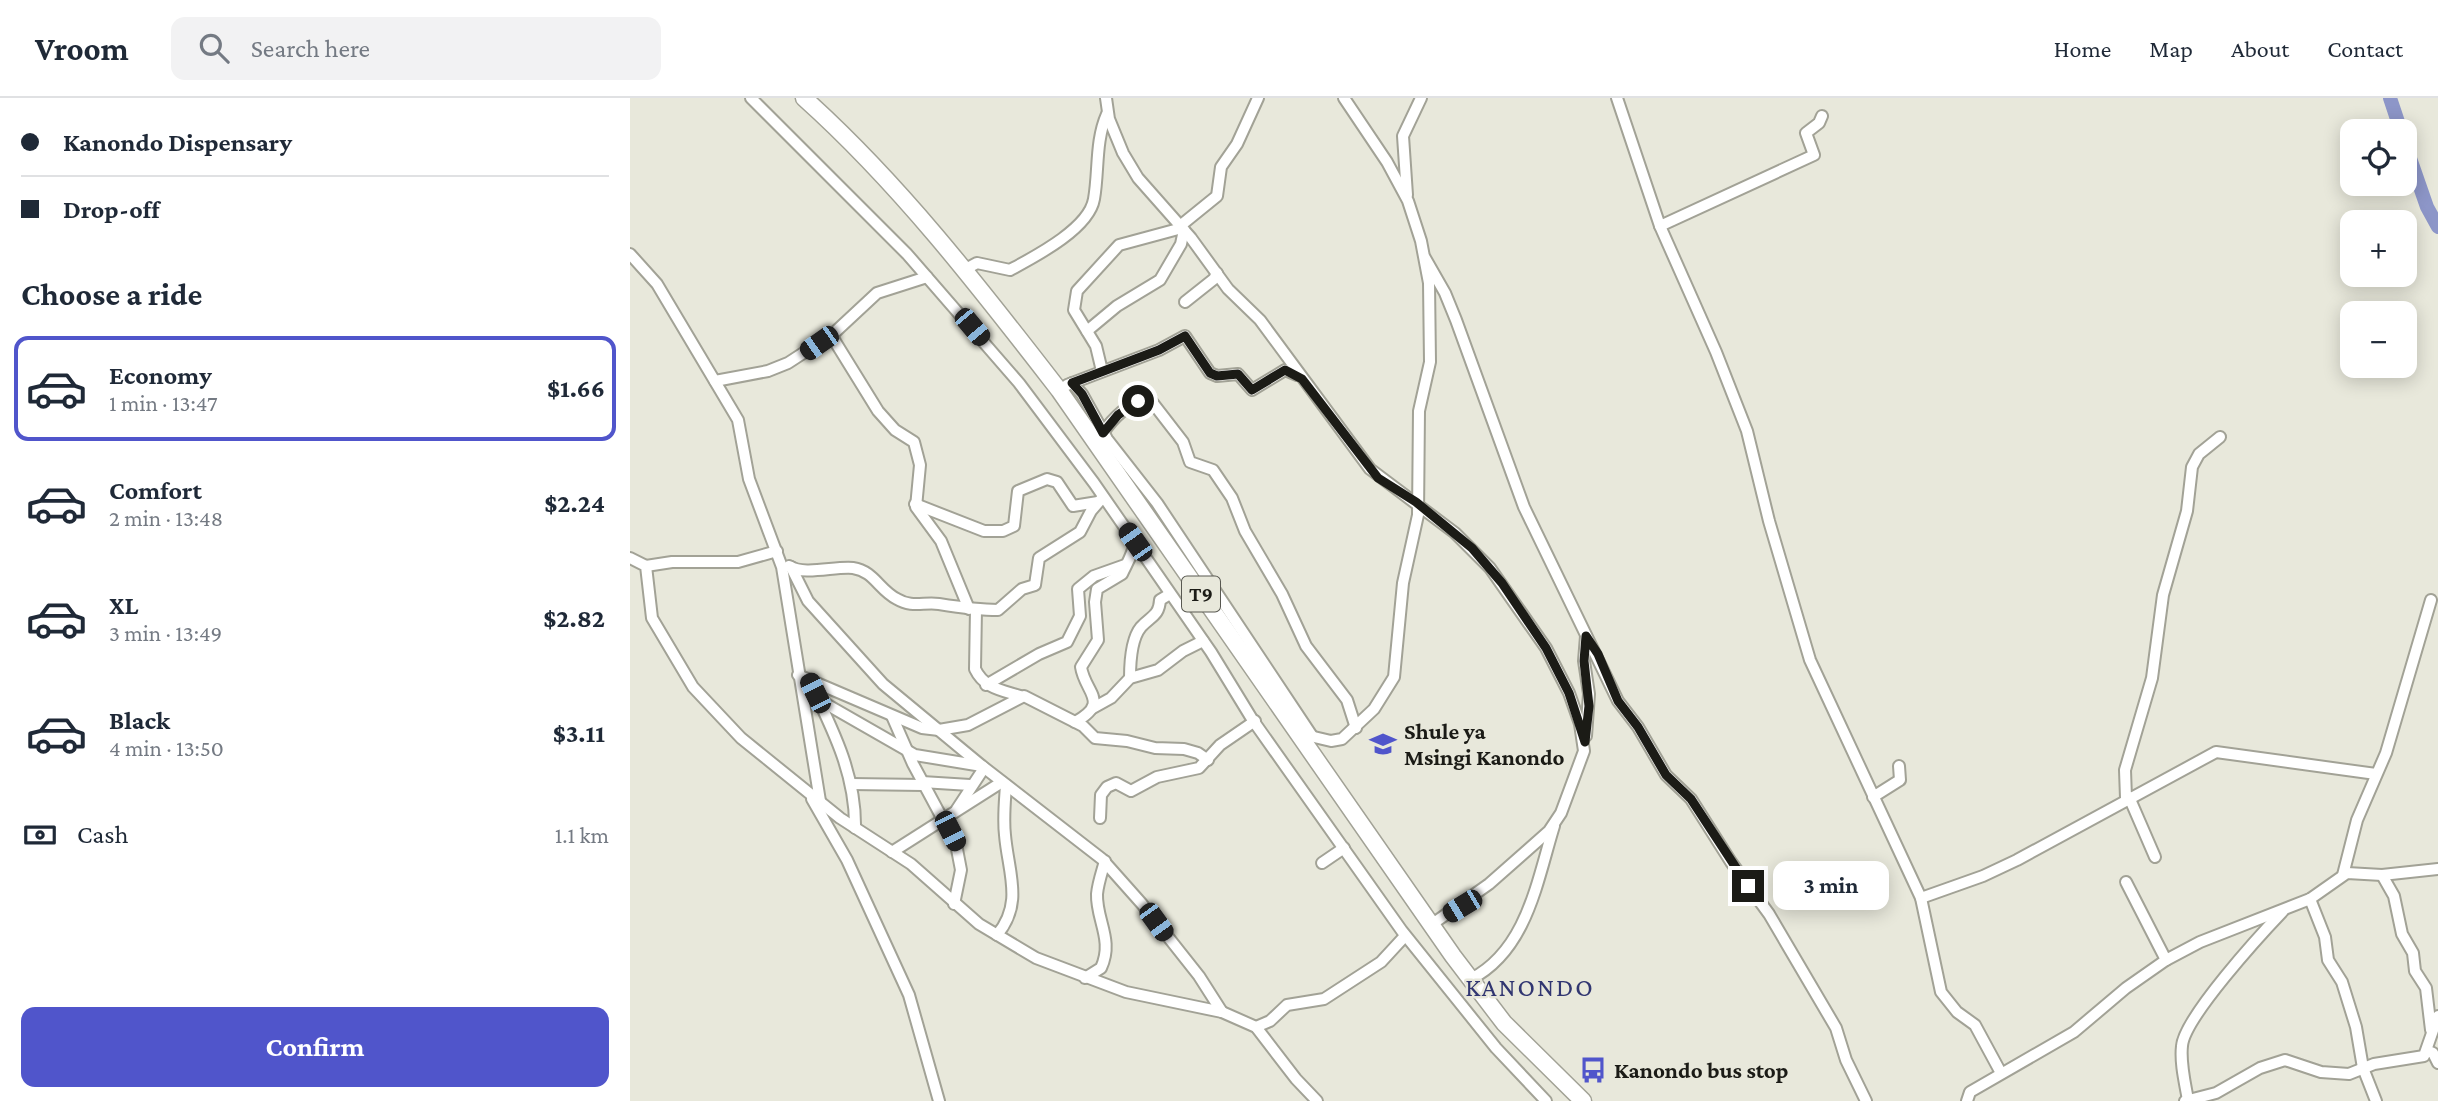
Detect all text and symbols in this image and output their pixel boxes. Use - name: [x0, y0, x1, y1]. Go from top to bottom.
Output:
- search box: [171, 17, 661, 80]
- icon: search: [195, 29, 233, 67]
- text: Vroom: [35, 30, 129, 67]
- text: Search here: [251, 34, 370, 63]
- text: Home: [2054, 35, 2111, 62]
- text: Map: [2149, 35, 2193, 62]
- text: About: [2231, 35, 2289, 62]
- text: Contact: [2327, 35, 2403, 62]
- map controls: [2340, 119, 2417, 378]
- button: locate: [2340, 119, 2417, 196]
- text: Kanondo Dispensary: [63, 128, 292, 157]
- text: Drop-off: [63, 195, 160, 224]
- button: +: [2340, 210, 2417, 287]
- text: Choose a ride: [21, 276, 202, 312]
- button: −: [2340, 301, 2417, 378]
- car: [951, 304, 994, 350]
- car: [796, 322, 843, 364]
- icon: car: [25, 357, 88, 420]
- text: Economy: [109, 361, 212, 390]
- text: $1.66: [547, 374, 605, 403]
- route start: [1122, 385, 1154, 417]
- text: 1 min · 13:47: [109, 390, 218, 416]
- icon: car: [25, 472, 88, 535]
- text: Comfort: [109, 476, 202, 505]
- text: $2.24: [544, 489, 605, 518]
- text: 2 min · 13:48: [109, 505, 223, 531]
- car: [1115, 519, 1156, 565]
- road number: T9: [1182, 576, 1220, 612]
- icon: car: [25, 587, 88, 650]
- text: XL: [109, 591, 138, 620]
- text: $2.82: [543, 604, 605, 633]
- text: 3 min · 13:49: [109, 620, 222, 646]
- car: [797, 670, 834, 716]
- icon: car: [25, 702, 88, 765]
- text: Black: [109, 706, 170, 735]
- place label: Shule ya Msingi Kanondo: [1404, 718, 1565, 770]
- text: $3.11: [553, 719, 605, 748]
- school or university icon: Shule ya Msingi Kanondo: [1368, 729, 1398, 759]
- text: 4 min · 13:50: [109, 735, 224, 761]
- car: [932, 808, 969, 854]
- icon: cash: [21, 816, 59, 854]
- text: Cash: [77, 820, 128, 849]
- text: 1.1 km: [555, 822, 609, 848]
- callout: 3 min: [1772, 862, 1888, 910]
- route end: [1732, 870, 1764, 902]
- text: 3 min: [1803, 872, 1859, 898]
- car: [1439, 886, 1486, 926]
- car: [1136, 899, 1177, 945]
- district label: KANONDO: [1465, 973, 1595, 1002]
- button: Confirm: [21, 1007, 609, 1087]
- bus stop icon: Kanondo bus stop: [1578, 1055, 1608, 1085]
- place label: Kanondo bus stop: [1614, 1057, 1788, 1083]

